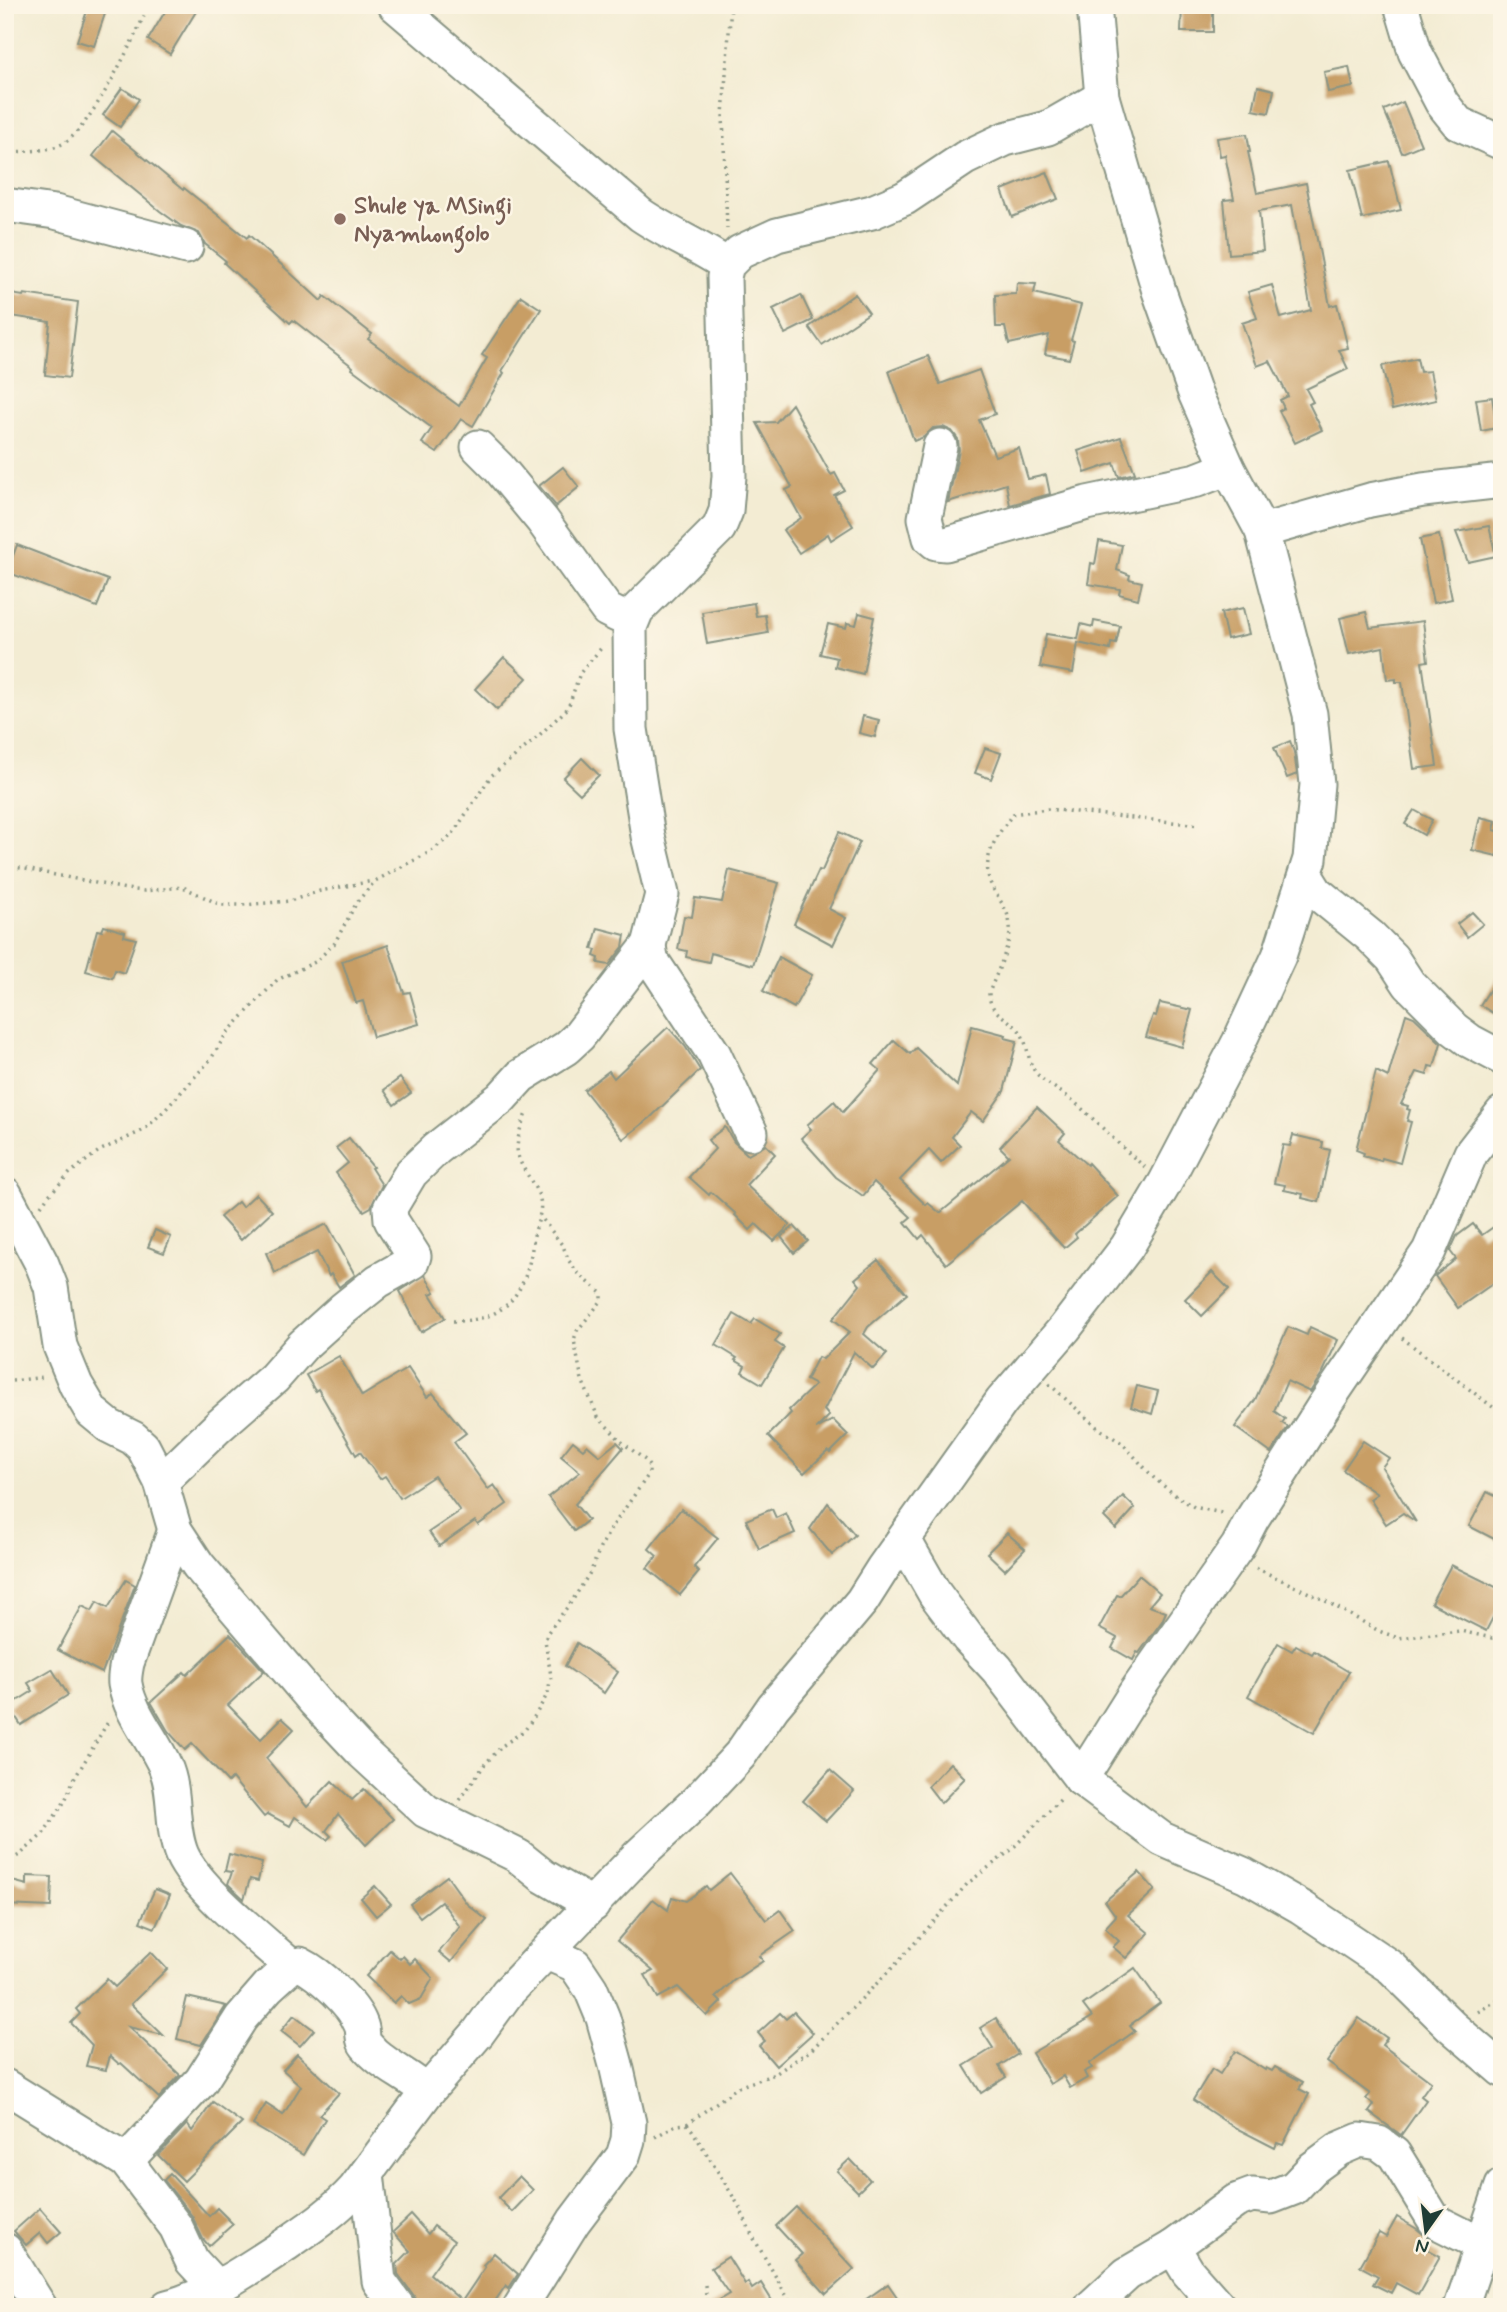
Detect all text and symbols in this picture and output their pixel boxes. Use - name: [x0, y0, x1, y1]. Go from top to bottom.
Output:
- place label: Shule ya Msingi Nyamhongolo: [354, 191, 512, 253]
- marker: Shule ya Msingi Nyamhongolo: [332, 211, 348, 227]
- north arrow: [1392, 2196, 1462, 2266]
- text: N: [1413, 2232, 1431, 2260]

